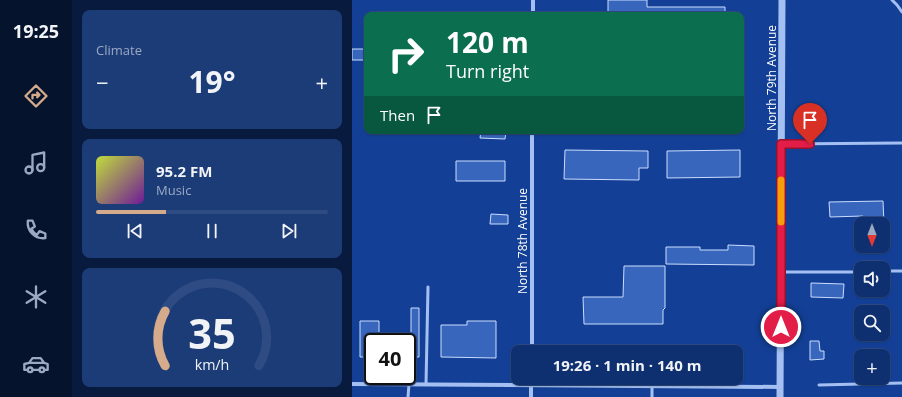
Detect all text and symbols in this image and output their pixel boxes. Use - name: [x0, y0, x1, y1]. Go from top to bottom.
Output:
- text: 19:25: [13, 19, 59, 43]
- text: 120 m: [446, 23, 529, 61]
- street label: North 79th Avenue: [763, 25, 780, 131]
- icon: right: [380, 28, 432, 80]
- text: Climate: [96, 41, 142, 59]
- text: Turn right: [446, 59, 529, 83]
- text: 19°: [188, 61, 236, 102]
- text: −: [96, 67, 109, 97]
- text: +: [315, 67, 328, 97]
- icon: directions: [22, 82, 50, 110]
- pin: [793, 103, 827, 144]
- icon: arrive: [423, 104, 445, 126]
- text: Then: [380, 105, 415, 125]
- icon: arrive: [799, 109, 821, 131]
- icon: music: [22, 149, 50, 177]
- text: 95.2 FM: [156, 161, 212, 181]
- text: Music: [156, 181, 191, 199]
- street label: North 78th Avenue: [514, 188, 531, 294]
- icon: phone: [22, 216, 50, 244]
- north arrow: [854, 217, 890, 253]
- map controls: [854, 217, 890, 385]
- icon: previous: [124, 220, 146, 242]
- icon: pause: [201, 220, 223, 242]
- icon: next: [278, 220, 300, 242]
- button: sound: [854, 261, 890, 297]
- icon: climate: [22, 283, 50, 311]
- text: 35: [188, 304, 236, 360]
- button: search: [854, 305, 890, 341]
- position arrow: [760, 306, 802, 348]
- speed limit sign: 40: [364, 333, 416, 385]
- button: +: [854, 349, 890, 385]
- icon: car: [22, 350, 50, 378]
- text: km/h: [195, 354, 229, 373]
- text: 19:26 · 1 min · 140 m: [553, 355, 701, 375]

